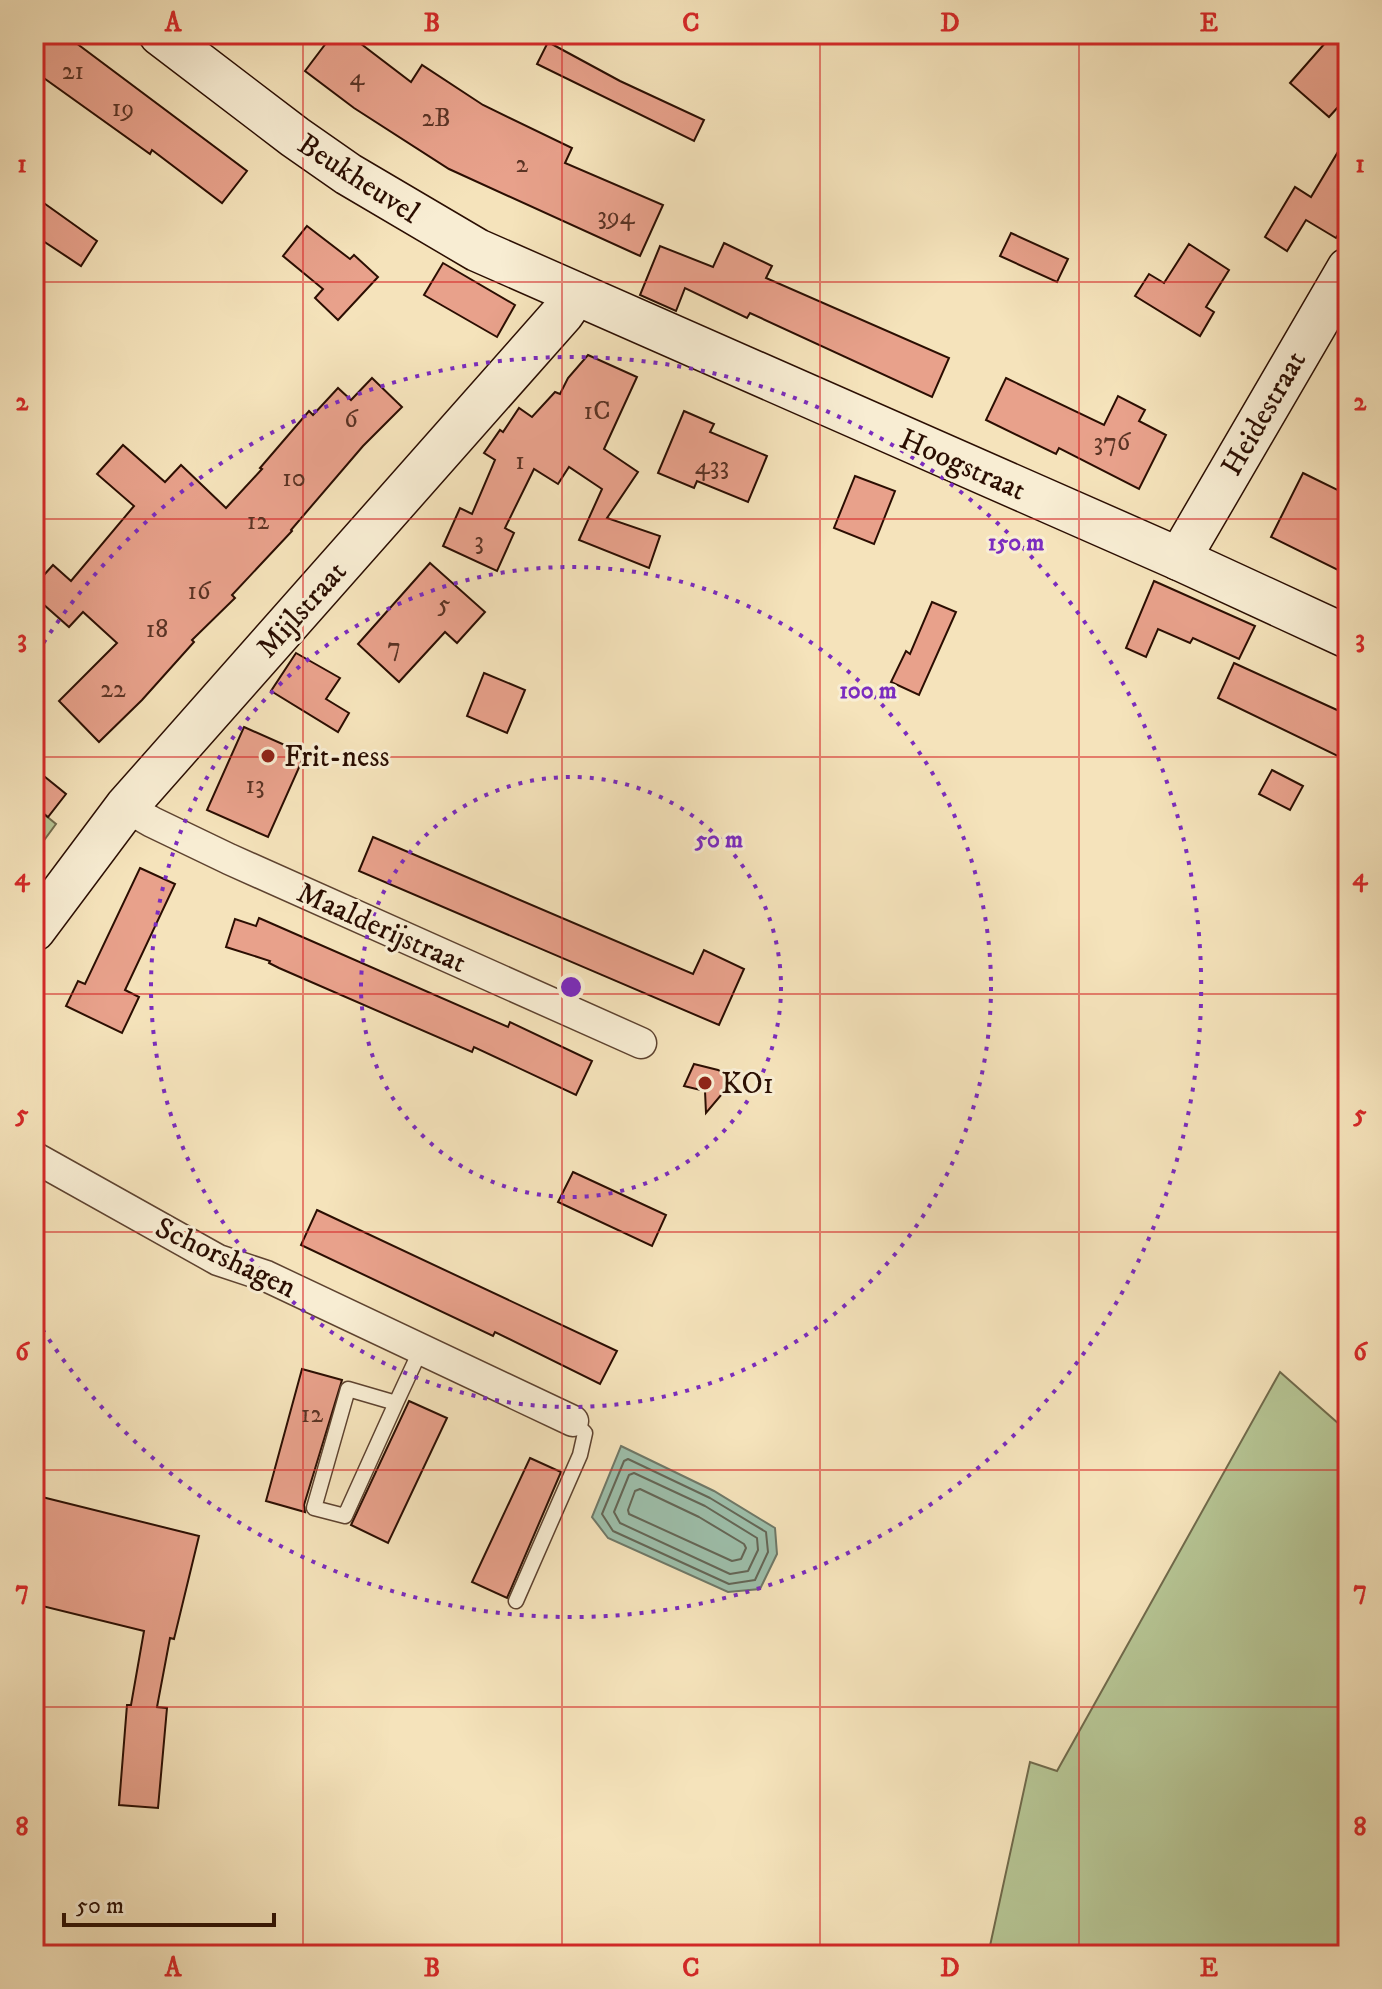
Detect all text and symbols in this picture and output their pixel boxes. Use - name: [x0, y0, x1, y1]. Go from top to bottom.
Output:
- text: A: [164, 7, 183, 40]
- text: B: [424, 7, 440, 40]
- text: C: [682, 7, 700, 40]
- text: D: [940, 7, 960, 40]
- text: E: [1200, 7, 1218, 40]
- house number: 21: [62, 55, 84, 88]
- house number: 4: [350, 61, 366, 94]
- house number: 19: [112, 92, 134, 125]
- house number: 2B: [421, 102, 451, 135]
- street label: Beukheuvel: [290, 126, 426, 232]
- text: 1: [17, 148, 27, 181]
- house number: 2: [516, 148, 529, 181]
- text: 1: [1355, 148, 1365, 181]
- house number: 394: [597, 200, 636, 233]
- street label: Heidestraat: [1214, 345, 1315, 483]
- text: 2: [16, 386, 30, 419]
- text: 2: [1354, 386, 1368, 419]
- house number: 1C: [584, 395, 610, 428]
- house number: 6: [344, 403, 359, 436]
- street label: Hoogstraat: [893, 421, 1031, 510]
- house number: 376: [1094, 426, 1132, 459]
- house number: 1: [515, 445, 525, 478]
- house number: 433: [695, 450, 729, 483]
- house number: 10: [282, 462, 306, 495]
- house number: 12: [247, 505, 269, 538]
- house number: 3: [474, 525, 484, 558]
- text: 150 m: [988, 528, 1044, 558]
- street label: Mijlstraat: [249, 554, 355, 666]
- house number: 16: [188, 575, 212, 608]
- house number: 5: [438, 588, 451, 621]
- house number: 18: [146, 613, 168, 646]
- text: 3: [17, 623, 27, 656]
- text: 3: [1355, 623, 1365, 656]
- house number: 7: [387, 631, 401, 664]
- house number: 22: [100, 673, 126, 706]
- text: 100 m: [839, 676, 897, 706]
- place label: Frit-ness: [284, 739, 390, 776]
- marker: Frit-ness: [259, 747, 277, 765]
- house number: 13: [245, 769, 265, 802]
- text: 50 m: [694, 825, 743, 855]
- text: 4: [15, 861, 31, 894]
- text: 4: [1353, 861, 1369, 894]
- street label: Maalderijstraat: [291, 875, 472, 982]
- centre of rings: [557, 973, 585, 1001]
- place label: KO1: [721, 1066, 774, 1103]
- marker: KO1: [696, 1074, 714, 1092]
- text: 5: [15, 1098, 29, 1131]
- text: 5: [1353, 1098, 1367, 1131]
- street label: Schorshagen: [149, 1210, 302, 1307]
- text: 6: [15, 1336, 30, 1369]
- text: 6: [1353, 1336, 1368, 1369]
- house number: 12: [301, 1398, 323, 1431]
- text: 7: [15, 1574, 29, 1607]
- text: 7: [1353, 1574, 1367, 1607]
- text: 8: [15, 1811, 29, 1844]
- text: 8: [1353, 1811, 1367, 1844]
- scale bar: [64, 1877, 274, 1927]
- text: 50 m: [76, 1891, 124, 1921]
- text: A: [164, 1952, 183, 1985]
- text: B: [424, 1952, 440, 1985]
- text: C: [682, 1952, 700, 1985]
- text: D: [940, 1952, 960, 1985]
- text: E: [1200, 1952, 1218, 1985]

